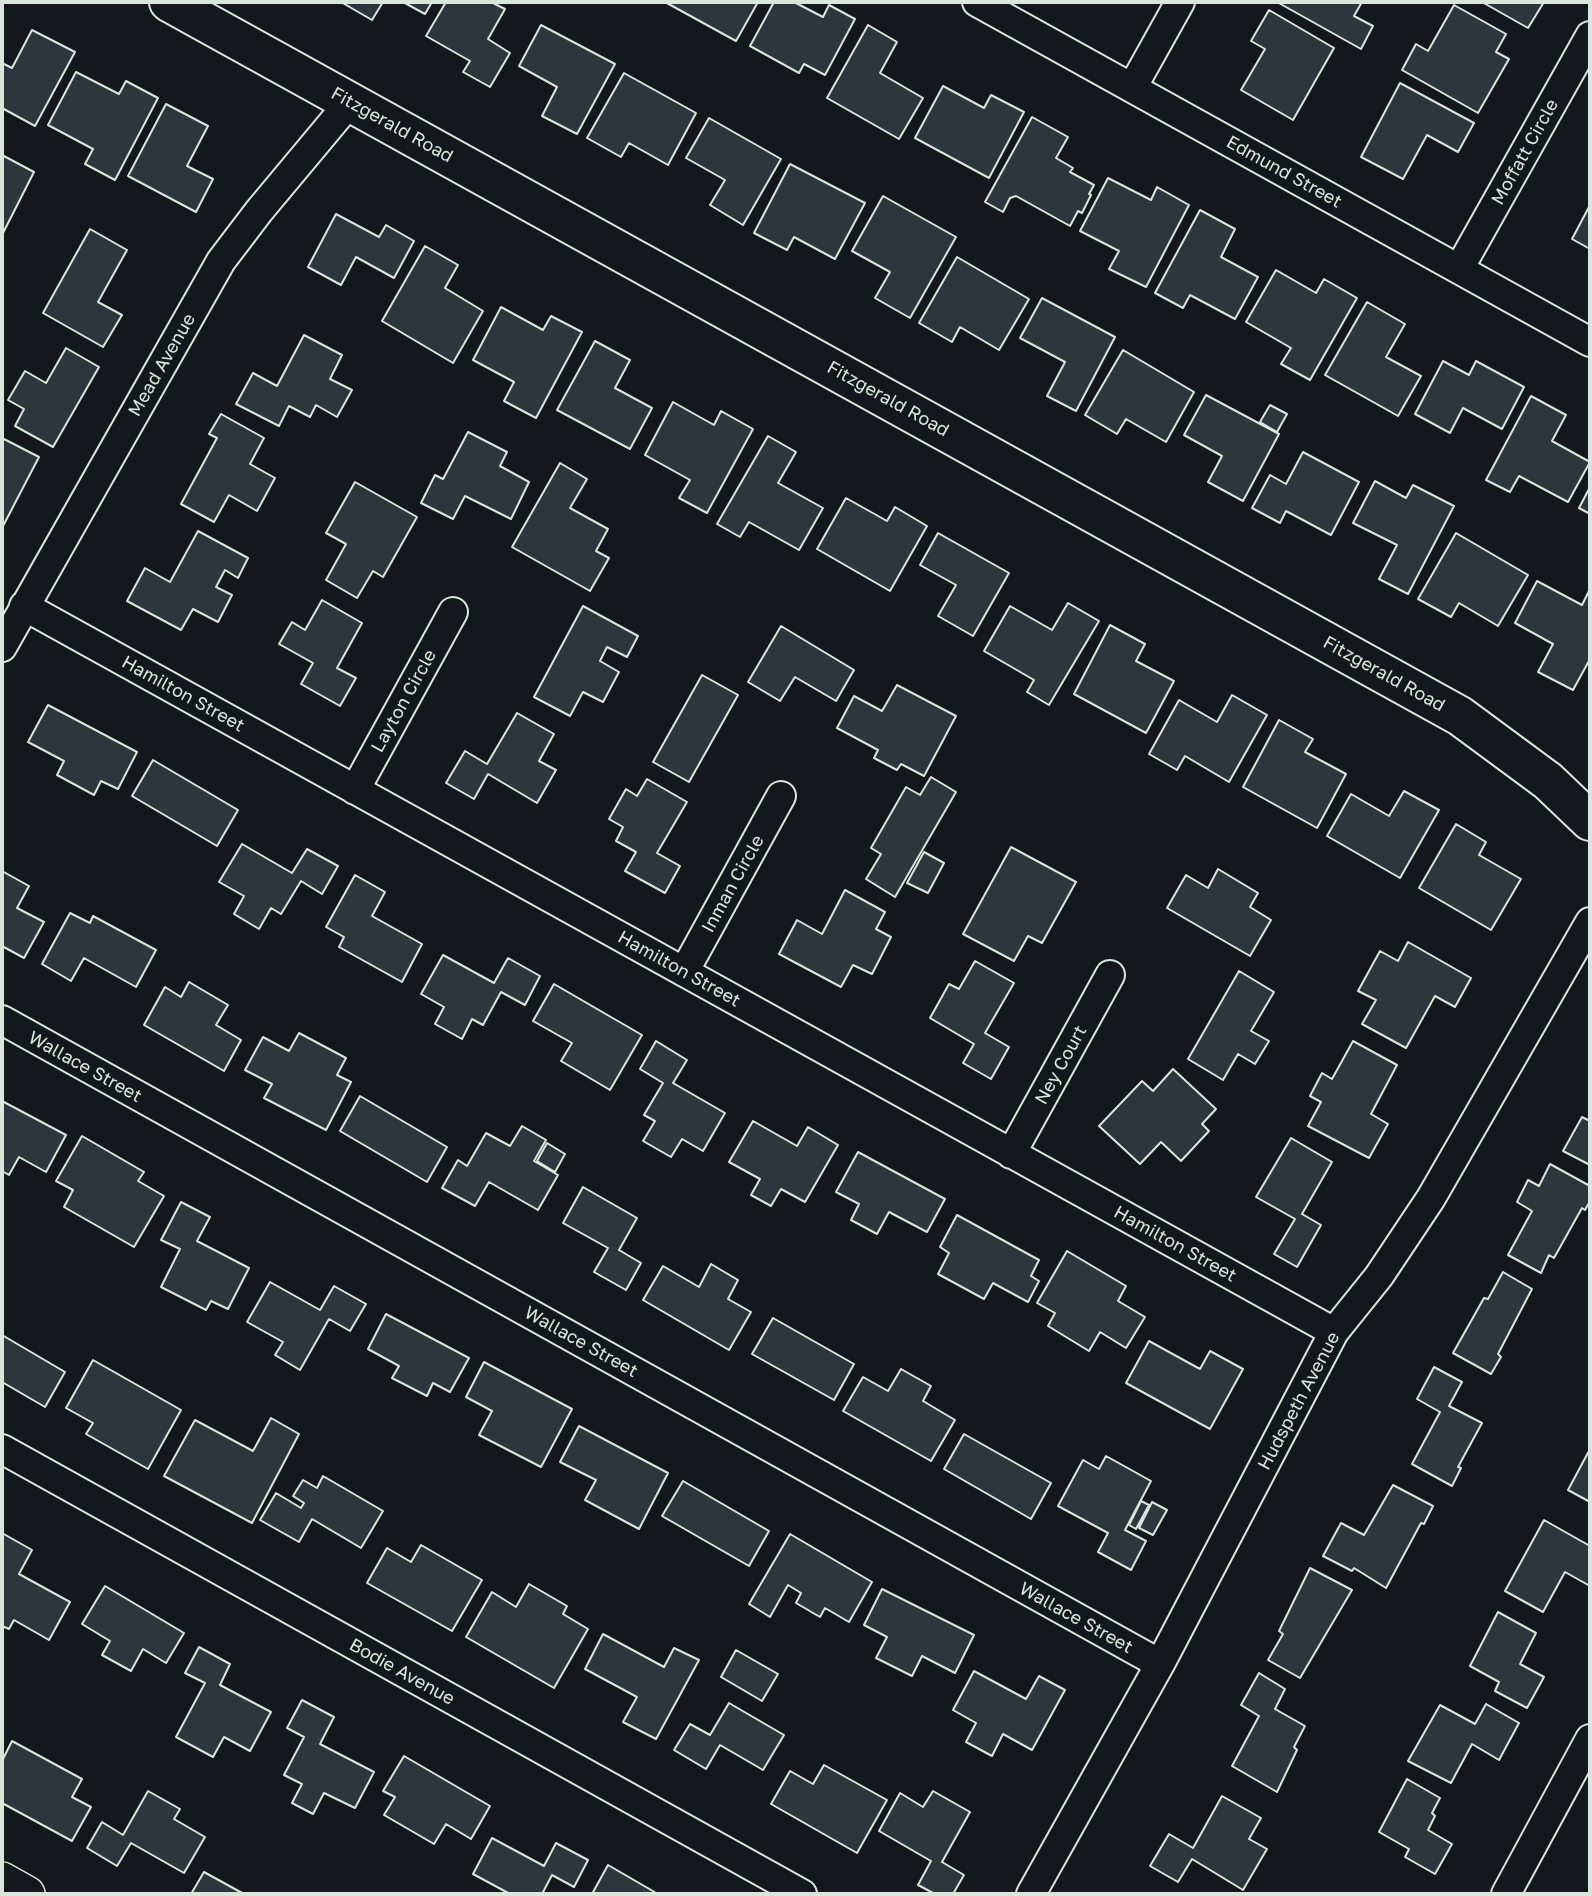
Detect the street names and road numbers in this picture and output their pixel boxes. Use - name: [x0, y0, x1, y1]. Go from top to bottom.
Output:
- street label: Fitzgerald Road: [327, 83, 457, 167]
- street label: Moffatt Circle: [1487, 95, 1563, 209]
- street label: Edmund Street: [1223, 131, 1345, 213]
- street label: Mead Avenue: [124, 310, 200, 420]
- street label: Fitzgerald Road: [823, 357, 953, 441]
- street label: Fitzgerald Road: [1319, 632, 1449, 716]
- street label: Layton Circle: [367, 646, 441, 756]
- street label: Hamilton Street: [118, 651, 248, 737]
- street label: Inman Circle: [697, 831, 769, 937]
- street label: Hamilton Street: [614, 926, 744, 1012]
- street label: Ney Court: [1031, 1022, 1091, 1108]
- street label: Wallace Street: [24, 1027, 146, 1107]
- street label: Hamilton Street: [1110, 1201, 1240, 1287]
- street label: Wallace Street: [520, 1302, 642, 1382]
- street label: Hudspeth Avenue: [1254, 1328, 1344, 1474]
- street label: Wallace Street: [1015, 1578, 1137, 1658]
- street label: Bodie Avenue: [345, 1634, 459, 1710]

